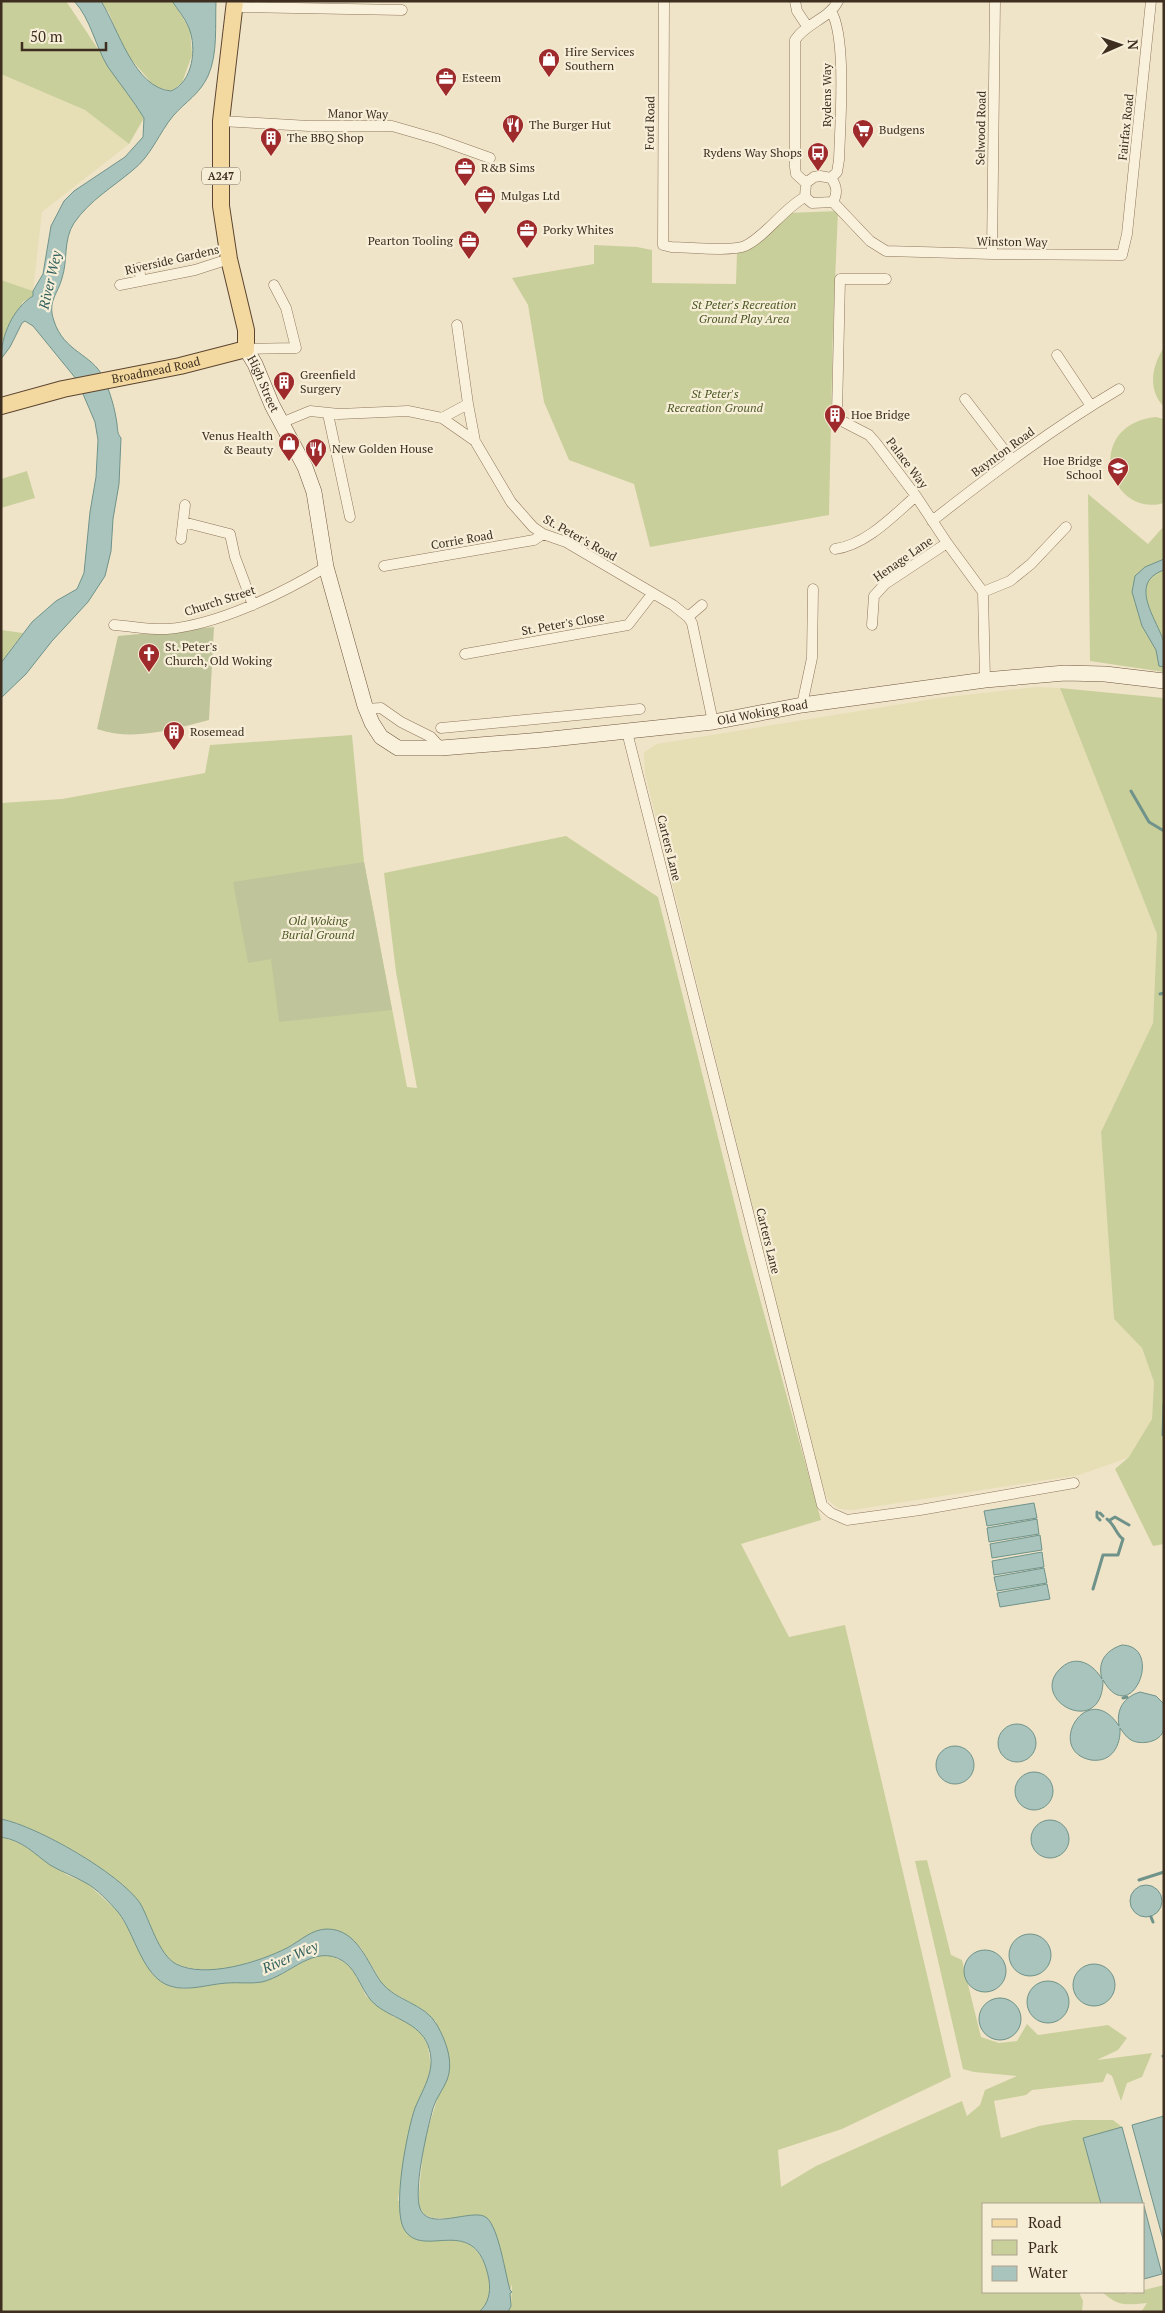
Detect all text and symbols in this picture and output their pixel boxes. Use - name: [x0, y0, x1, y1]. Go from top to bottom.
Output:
- scale bar: [22, 20, 106, 52]
- north arrow: [1095, 20, 1145, 70]
- text: 50 m: [30, 26, 63, 46]
- text: N: [1124, 39, 1143, 51]
- place label: Hire Services Southern: [565, 44, 635, 73]
- shop icon: Hire Services Southern: [537, 47, 561, 78]
- street label: Rydens Way: [819, 62, 834, 127]
- office icon: Esteem: [434, 66, 458, 97]
- place label: Esteem: [462, 70, 502, 85]
- street label: Selwood Road: [972, 90, 989, 165]
- street label: Fairfax Road: [1115, 93, 1136, 161]
- street label: Ford Road: [642, 95, 657, 150]
- street label: Manor Way: [328, 105, 389, 122]
- restaurant icon: The Burger Hut: [501, 113, 525, 144]
- place label: The Burger Hut: [529, 117, 612, 132]
- supermarket icon: Budgens: [851, 118, 875, 149]
- place label: Budgens: [879, 122, 925, 137]
- building icon: The BBQ Shop: [259, 126, 283, 157]
- place label: The BBQ Shop: [287, 130, 364, 145]
- bus stop icon: Rydens Way Shops: [806, 141, 830, 172]
- place label: Rydens Way Shops: [703, 145, 802, 160]
- office icon: R&B Sims: [453, 156, 477, 187]
- place label: R&B Sims: [481, 160, 535, 175]
- road number: A247: [202, 168, 240, 185]
- office icon: Mulgas Ltd: [473, 184, 497, 215]
- place label: Mulgas Ltd: [501, 188, 560, 203]
- office icon: Porky Whites: [515, 218, 539, 249]
- place label: Porky Whites: [543, 222, 614, 237]
- office icon: Pearton Tooling: [457, 229, 481, 260]
- place label: Pearton Tooling: [368, 233, 454, 248]
- street label: Winston Way: [976, 233, 1048, 250]
- street label: Riverside Gardens: [123, 241, 220, 278]
- water label: River Wey: [33, 248, 66, 312]
- park label: St Peter's Recreation Ground Play Area: [692, 297, 796, 326]
- street label: High Street: [244, 352, 283, 415]
- street label: Broadmead Road: [110, 353, 202, 386]
- place label: Greenfield Surgery: [300, 367, 356, 396]
- building icon: Greenfield Surgery: [272, 370, 296, 401]
- park label: St Peter's Recreation Ground: [666, 386, 764, 415]
- building icon: Hoe Bridge: [823, 403, 847, 434]
- place label: Hoe Bridge: [851, 407, 910, 422]
- street label: Baynton Road: [968, 423, 1038, 480]
- place label: Venus Health & Beauty: [202, 428, 274, 457]
- shop icon: Venus Health & Beauty: [277, 431, 301, 462]
- street label: Palace Way: [883, 434, 932, 492]
- restaurant icon: New Golden House: [304, 437, 328, 468]
- place label: New Golden House: [332, 441, 433, 456]
- place label: Hoe Bridge School: [1043, 453, 1102, 482]
- school or university icon: Hoe Bridge School: [1106, 456, 1130, 487]
- street label: St. Peter's Road: [541, 511, 620, 564]
- street label: Corrie Road: [430, 527, 494, 552]
- street label: Henage Lane: [870, 533, 935, 585]
- street label: Church Street: [182, 582, 258, 619]
- street label: St. Peter's Close: [520, 609, 606, 638]
- place label: St. Peter's Church, Old Woking: [165, 639, 273, 668]
- church icon: St. Peter's Church, Old Woking: [137, 642, 161, 673]
- street label: Old Woking Road: [716, 696, 809, 728]
- building icon: Rosemead: [162, 720, 186, 751]
- place label: Rosemead: [190, 724, 245, 739]
- street label: Carters Lane: [654, 813, 685, 882]
- park label: Old Woking Burial Ground: [281, 913, 355, 942]
- street label: Carters Lane: [753, 1206, 784, 1275]
- water label: River Wey: [258, 1936, 321, 1978]
- legend: [982, 2203, 1145, 2293]
- text: Road: [1028, 2212, 1061, 2232]
- text: Park: [1028, 2237, 1058, 2257]
- text: Water: [1028, 2262, 1068, 2282]

